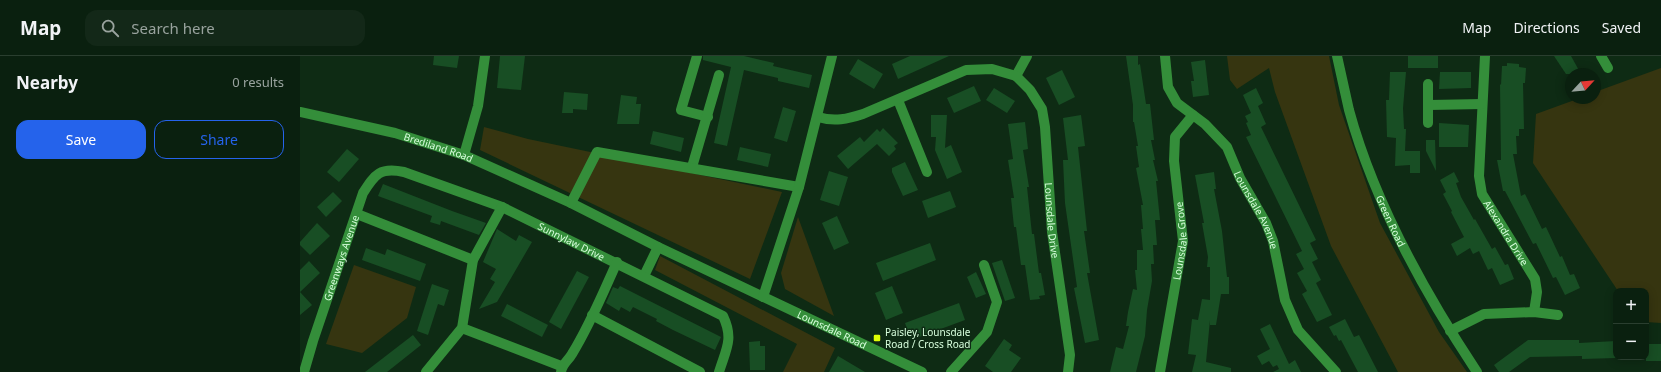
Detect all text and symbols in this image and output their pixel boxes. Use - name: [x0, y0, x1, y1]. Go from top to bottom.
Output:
- search box: [85, 10, 365, 46]
- text: Map: [20, 15, 61, 41]
- icon: search: [99, 17, 121, 39]
- text: Search here: [131, 18, 215, 38]
- text: Map: [1462, 18, 1491, 37]
- text: Directions: [1513, 18, 1580, 37]
- text: Saved: [1602, 18, 1641, 37]
- north arrow: [1565, 68, 1601, 104]
- text: Nearby: [16, 71, 78, 94]
- text: 0 results: [232, 73, 284, 91]
- button: Save: [16, 120, 146, 159]
- button: Share: [154, 120, 284, 159]
- street label: Brediland Road: [402, 129, 475, 165]
- street label: Lounsdale Avenue: [1231, 169, 1282, 250]
- street label: Lounsdale Drive: [1042, 182, 1063, 259]
- street label: Green Road: [1373, 193, 1409, 249]
- street label: Alexandra Drive: [1480, 197, 1532, 268]
- street label: Lounsdale Grove: [1169, 201, 1190, 281]
- street label: Greenways Avenue: [320, 213, 362, 303]
- street label: Sunnylaw Drive: [536, 219, 607, 264]
- map controls: [1613, 288, 1649, 360]
- button: +: [1613, 288, 1649, 324]
- street label: Lounsdale Road: [795, 307, 869, 352]
- button: −: [1613, 324, 1649, 360]
- place label: Paisley, Lounsdale Road / Cross Road: [885, 325, 971, 351]
- marker: Paisley, Lounsdale Road / Cross Road: [872, 333, 882, 343]

